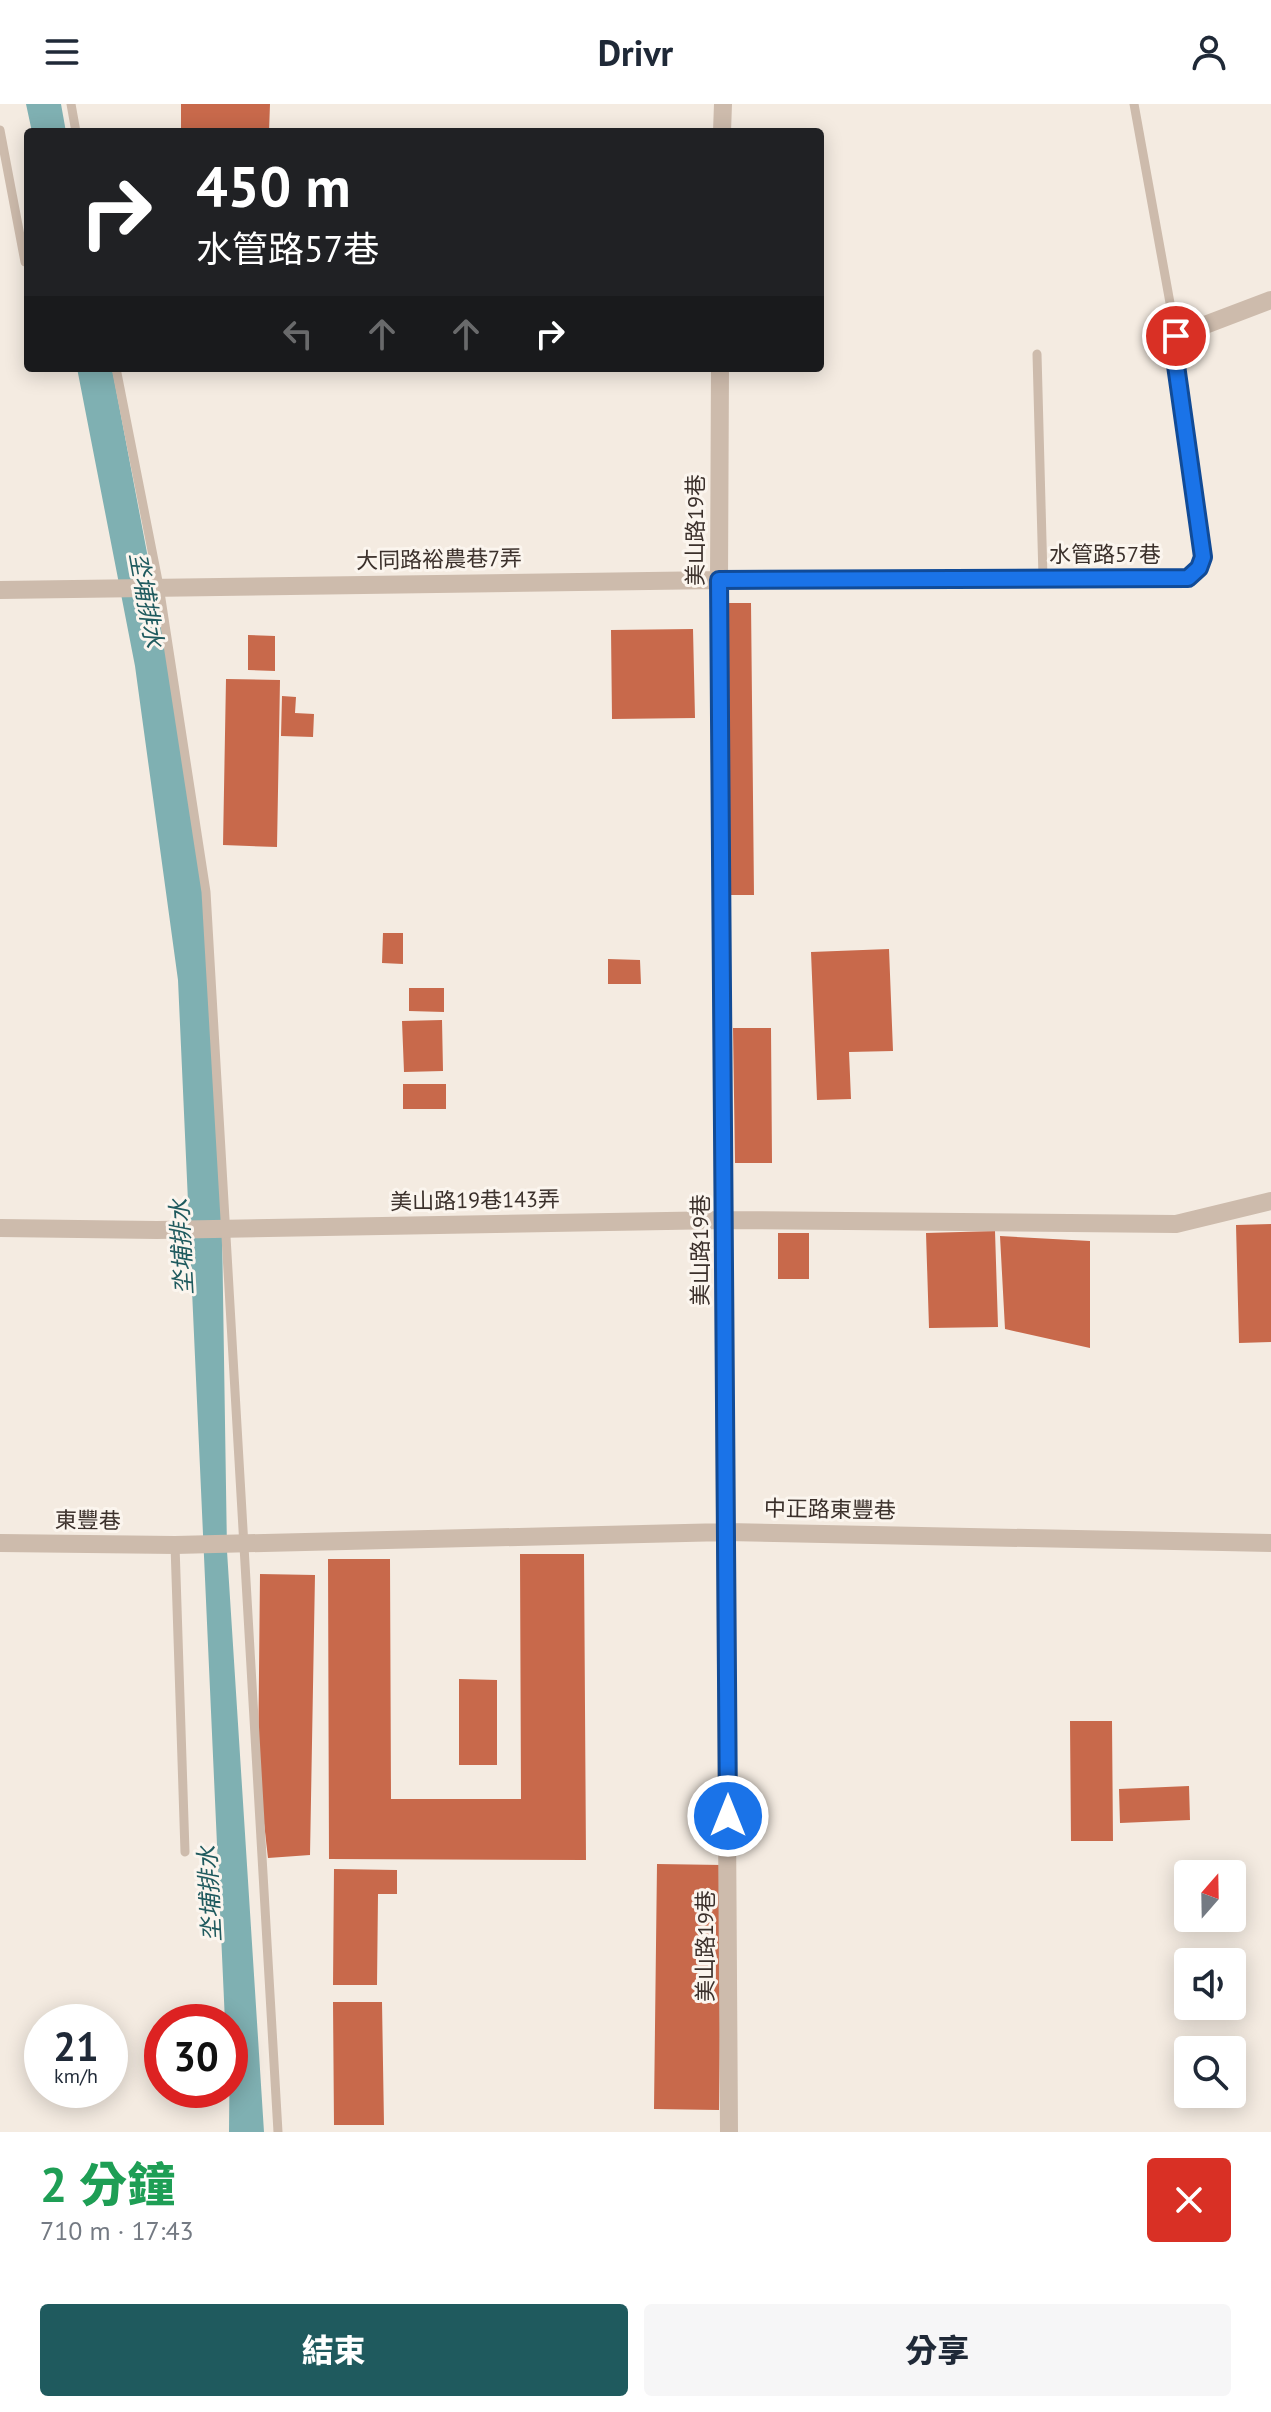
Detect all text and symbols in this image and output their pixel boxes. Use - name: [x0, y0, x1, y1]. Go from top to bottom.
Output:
- text: Drivr: [598, 29, 673, 76]
- icon: menu: [40, 30, 84, 74]
- icon: person: [1187, 30, 1231, 74]
- text: 450 m: [196, 150, 351, 222]
- icon: right: [64, 160, 168, 264]
- text: 水管路57巷: [196, 225, 379, 272]
- pin: [1142, 302, 1210, 370]
- icon: left: [276, 312, 320, 356]
- icon: ahead: [360, 312, 404, 356]
- icon: ahead: [444, 312, 488, 356]
- icon: right: [528, 312, 572, 356]
- icon: arrive: [1154, 314, 1198, 358]
- street label: 美山路19巷: [681, 474, 709, 586]
- street label: 水管路57巷: [1049, 540, 1161, 568]
- street label: 大同路裕農巷7弄: [356, 544, 522, 574]
- water label: 坔埔排水: [123, 550, 170, 651]
- street label: 美山路19巷143弄: [390, 1185, 560, 1215]
- street label: 美山路19巷: [686, 1194, 714, 1306]
- water label: 坔埔排水: [163, 1197, 199, 1296]
- street label: 中正路東豐巷: [764, 1494, 896, 1524]
- street label: 東豐巷: [55, 1505, 121, 1535]
- position arrow: [686, 1774, 770, 1858]
- water label: 坔埔排水: [191, 1844, 227, 1943]
- north arrow: [1174, 1860, 1246, 1932]
- map controls: [1174, 1860, 1246, 2108]
- street label: 美山路19巷: [691, 1890, 719, 2002]
- button: sound: [1174, 1948, 1246, 2020]
- speed limit sign: 30: [144, 2004, 248, 2108]
- text: 21: [53, 2020, 99, 2072]
- button: search: [1174, 2036, 1246, 2108]
- text: km/h: [54, 2063, 98, 2089]
- text: 2 分鐘: [40, 2153, 175, 2215]
- button: close: [1147, 2158, 1231, 2242]
- text: 710 m · 17:43: [40, 2214, 194, 2247]
- button: 結束: [40, 2304, 628, 2396]
- button: 分享: [644, 2304, 1231, 2396]

